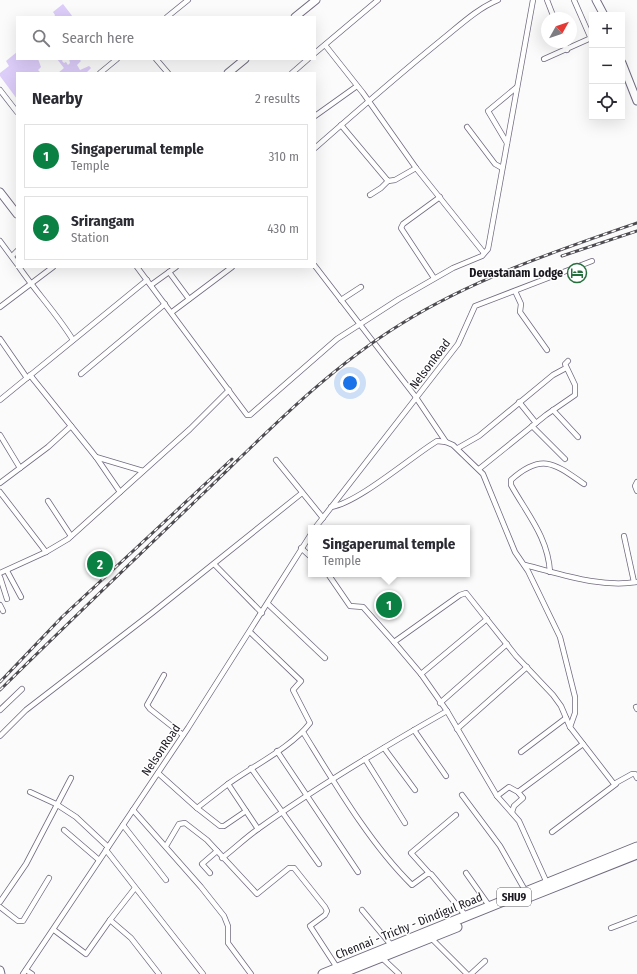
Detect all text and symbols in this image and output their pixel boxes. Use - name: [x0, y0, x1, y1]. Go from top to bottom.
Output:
- north arrow: [541, 12, 577, 48]
- map controls: [589, 12, 625, 120]
- button: +: [589, 12, 625, 48]
- search box: [16, 16, 316, 60]
- icon: search: [30, 27, 52, 49]
- text: Search here: [62, 29, 134, 47]
- button: −: [589, 48, 625, 84]
- button: locate: [589, 84, 625, 120]
- text: Nearby: [32, 88, 83, 109]
- text: 2 results: [255, 91, 300, 106]
- text: Singaperumal temple: [71, 140, 204, 158]
- text: 1: [43, 149, 49, 164]
- text: 310 m: [269, 149, 299, 164]
- text: Temple: [71, 158, 109, 173]
- text: Srirangam: [71, 212, 135, 230]
- text: 2: [43, 221, 49, 236]
- text: 430 m: [267, 221, 299, 236]
- text: Station: [71, 230, 109, 245]
- hotel icon: Devastanam Lodge: [566, 262, 588, 284]
- place label: Devastanam Lodge: [469, 266, 563, 280]
- street label: NelsonRoad: [407, 336, 453, 392]
- your location: [340, 373, 360, 393]
- popup: [308, 525, 470, 577]
- text: Singaperumal temple: [323, 535, 455, 553]
- pin: 2: [87, 549, 113, 579]
- text: Temple: [323, 553, 361, 568]
- pin: 1: [376, 590, 402, 620]
- street label: NelsonRoad: [139, 722, 183, 778]
- road number: SHU9: [497, 888, 531, 906]
- street label: Chennai - Trichy - Dindigul Road: [333, 890, 485, 962]

